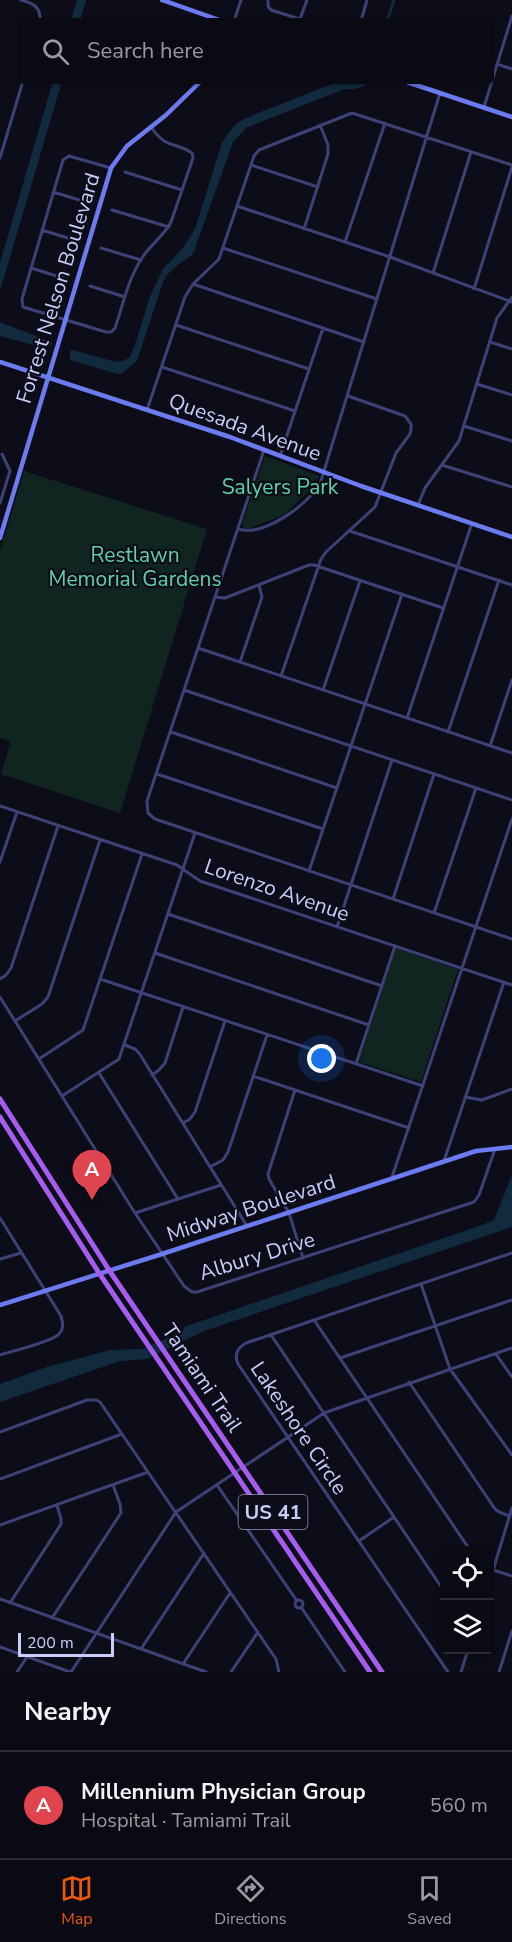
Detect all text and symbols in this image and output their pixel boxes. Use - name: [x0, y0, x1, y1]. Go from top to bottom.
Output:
- search box: [18, 18, 494, 84]
- icon: search: [39, 35, 72, 68]
- text: Search here: [87, 36, 204, 66]
- street label: Forrest Nelson Boulevard: [10, 169, 106, 407]
- street label: Quesada Avenue: [165, 386, 325, 468]
- park label: Salyers Park: [222, 473, 339, 501]
- park label: Restlawn Memorial Gardens: [48, 541, 222, 593]
- street label: Lorenzo Avenue: [201, 852, 353, 928]
- your location: [307, 1044, 336, 1073]
- pin: A: [72, 1150, 112, 1200]
- street label: Midway Boulevard: [163, 1168, 339, 1248]
- street label: Albury Drive: [196, 1225, 318, 1287]
- street label: Tamiami Trail: [155, 1318, 249, 1438]
- street label: Lakeshore Circle: [244, 1356, 354, 1500]
- road number: US 41: [238, 1495, 308, 1529]
- map controls: [440, 1546, 494, 1654]
- button: locate: [440, 1546, 494, 1600]
- button: layers: [440, 1600, 494, 1654]
- scale bar: [18, 1630, 114, 1658]
- text: 200 m: [27, 1632, 74, 1654]
- text: Nearby: [24, 1694, 111, 1729]
- text: Millennium Physician Group: [81, 1777, 366, 1807]
- text: A: [36, 1792, 51, 1819]
- text: 560 m: [430, 1792, 488, 1819]
- text: Hospital · Tamiami Trail: [81, 1807, 291, 1834]
- tab: Map: [60, 1872, 93, 1930]
- tab: Directions: [214, 1872, 286, 1930]
- tab: Saved: [407, 1872, 452, 1930]

